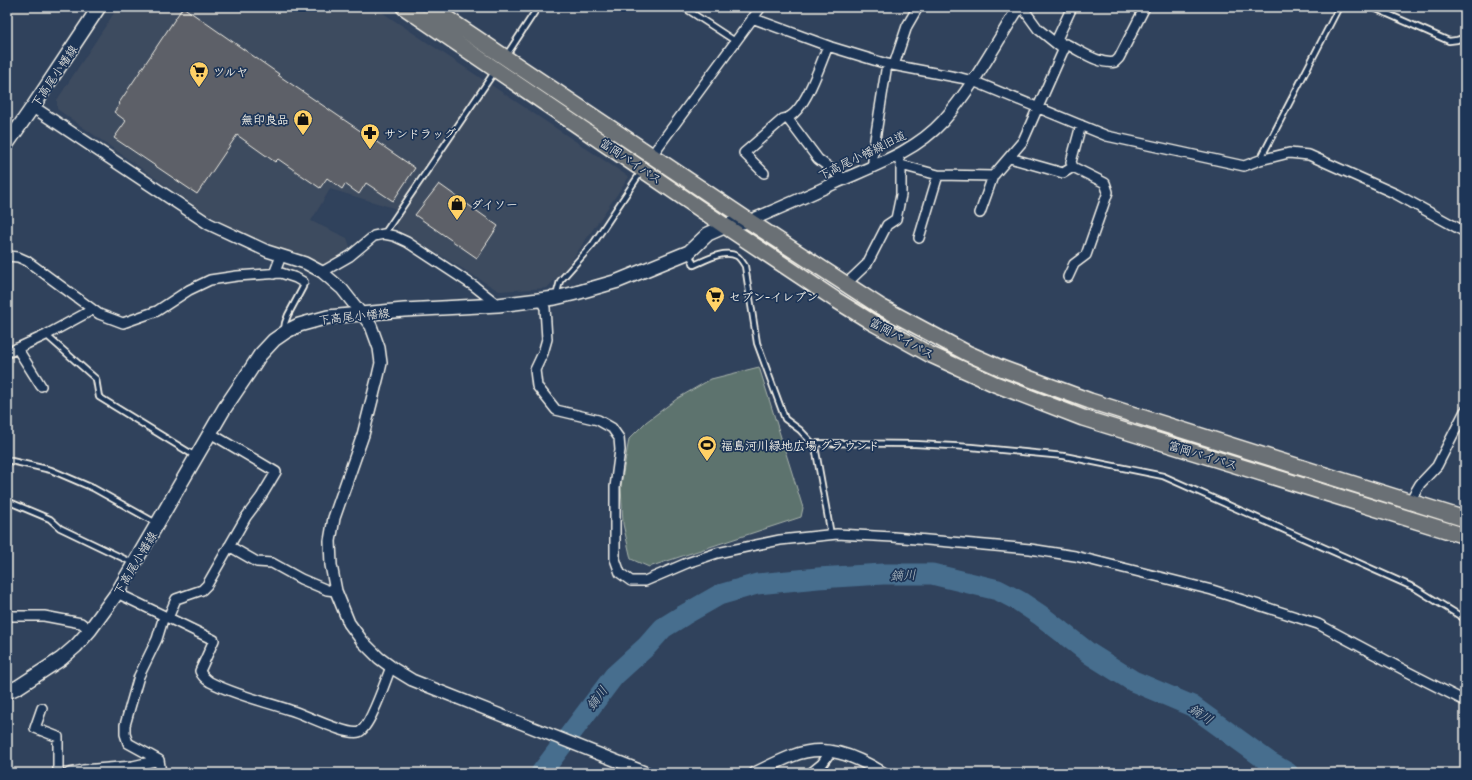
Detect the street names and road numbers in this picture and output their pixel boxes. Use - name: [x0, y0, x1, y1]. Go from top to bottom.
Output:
- street label: 下高尾小幡線: [28, 42, 80, 110]
- street label: 下高尾小幡線旧道: [816, 127, 908, 183]
- street label: 富岡バイパス: [597, 135, 665, 187]
- street label: 下高尾小幡線: [317, 305, 391, 327]
- street label: 富岡バイパス: [867, 314, 937, 362]
- street label: 富岡バイパス: [1166, 437, 1240, 473]
- street label: 下高尾小幡線: [110, 528, 160, 598]

